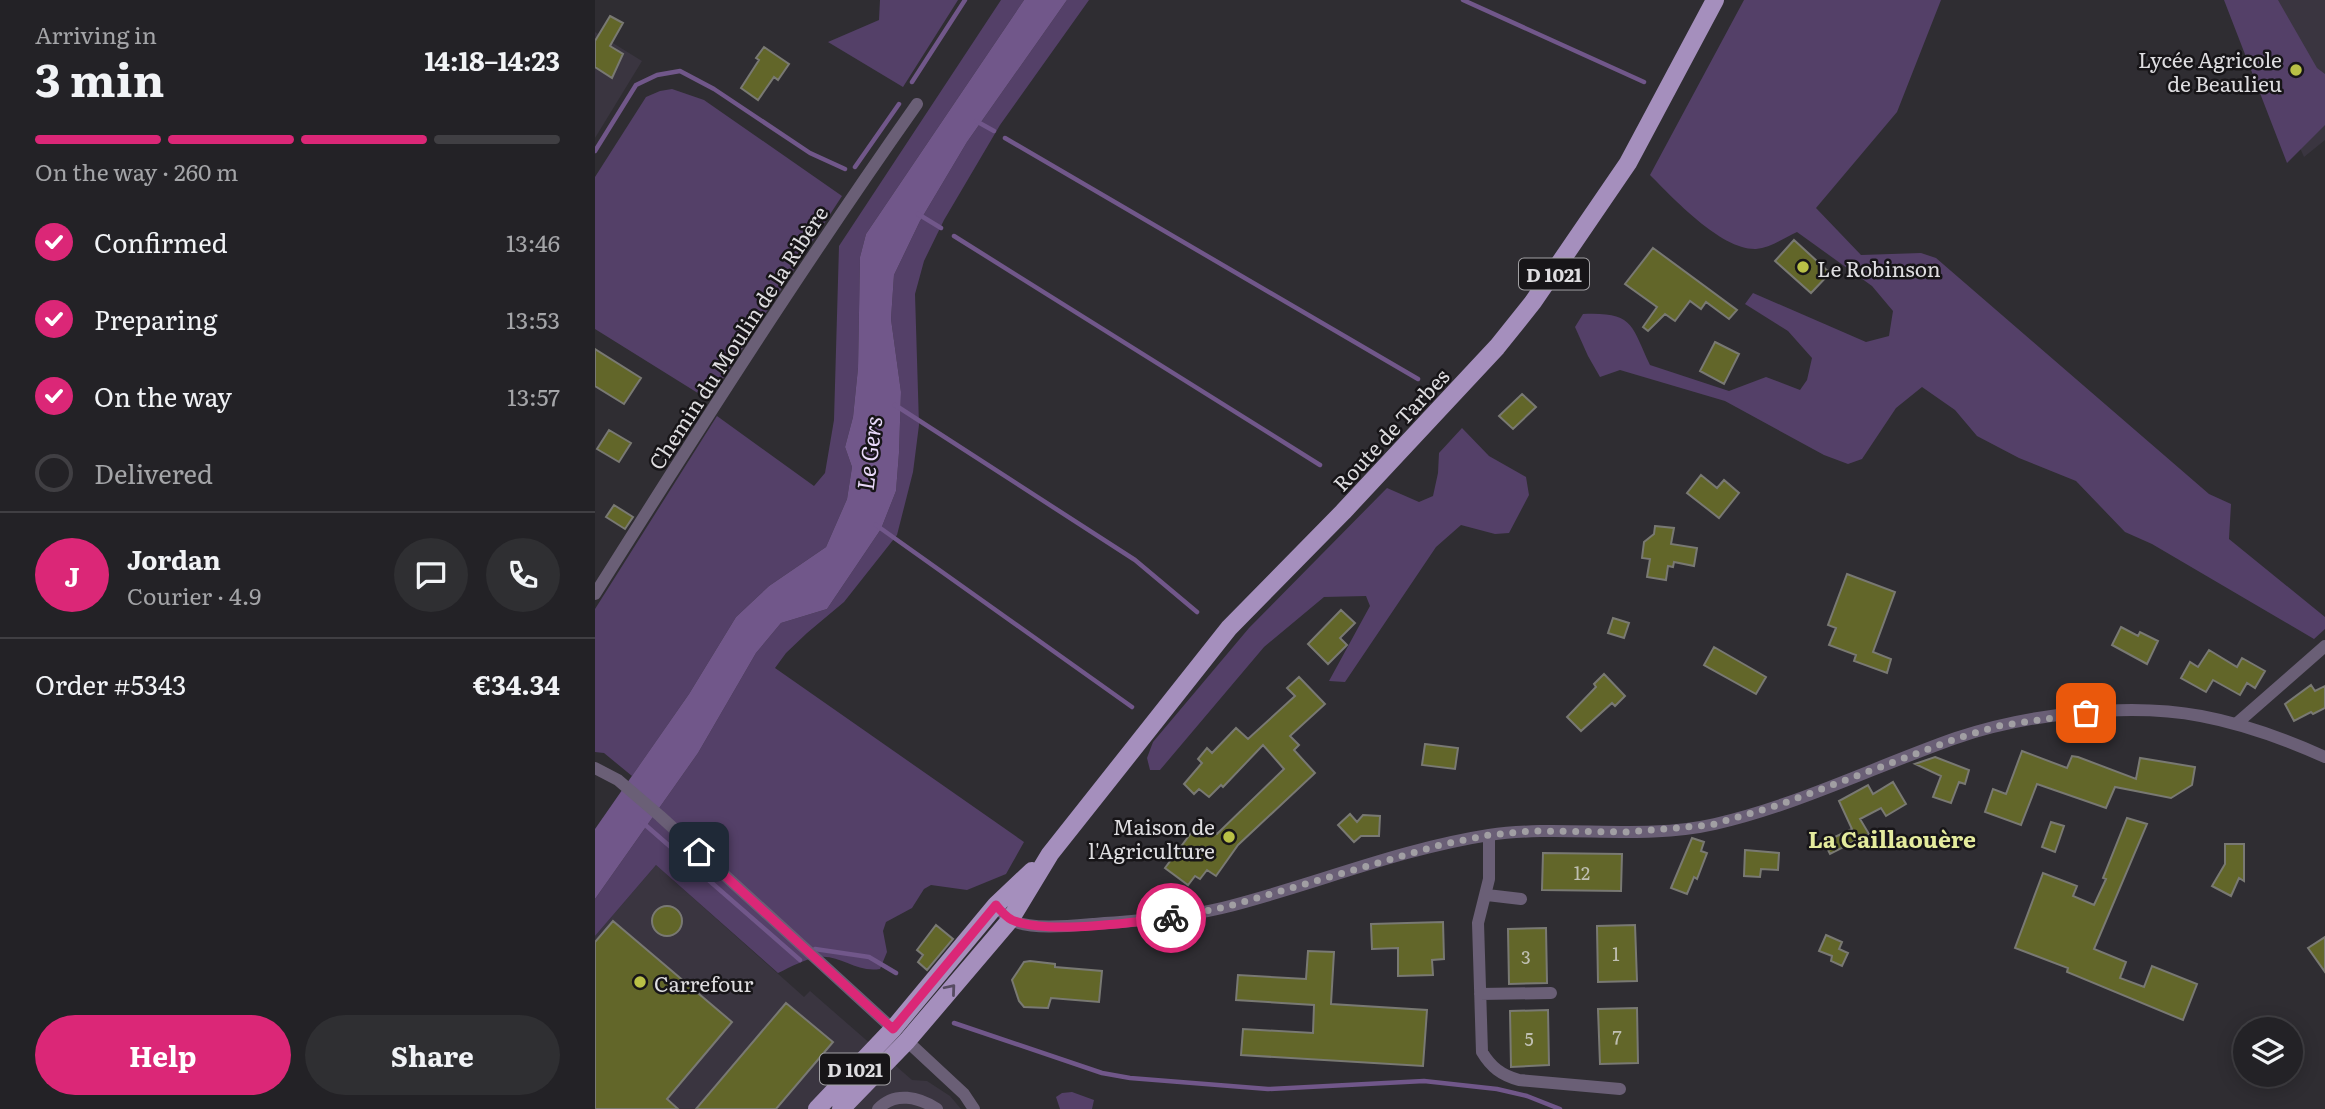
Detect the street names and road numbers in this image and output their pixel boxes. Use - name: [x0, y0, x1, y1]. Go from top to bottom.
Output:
- street label: Chemin du Moulin de la Ribère: [640, 199, 834, 475]
- road number: D 1021: [1519, 258, 1589, 290]
- street label: Route de Tarbes: [1325, 361, 1455, 497]
- road number: D 1021: [820, 1054, 890, 1084]

